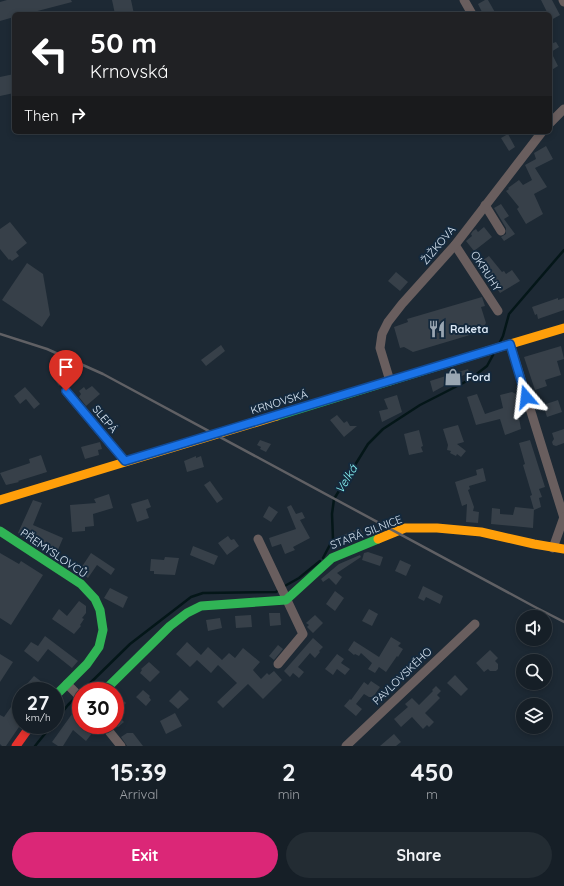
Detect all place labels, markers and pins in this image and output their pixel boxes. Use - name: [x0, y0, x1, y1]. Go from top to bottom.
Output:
- restaurant icon: Raketa: [427, 319, 447, 339]
- place label: Raketa: [450, 322, 489, 336]
- pin: [49, 350, 83, 391]
- shop icon: Ford: [443, 367, 463, 387]
- place label: Ford: [466, 370, 490, 384]

